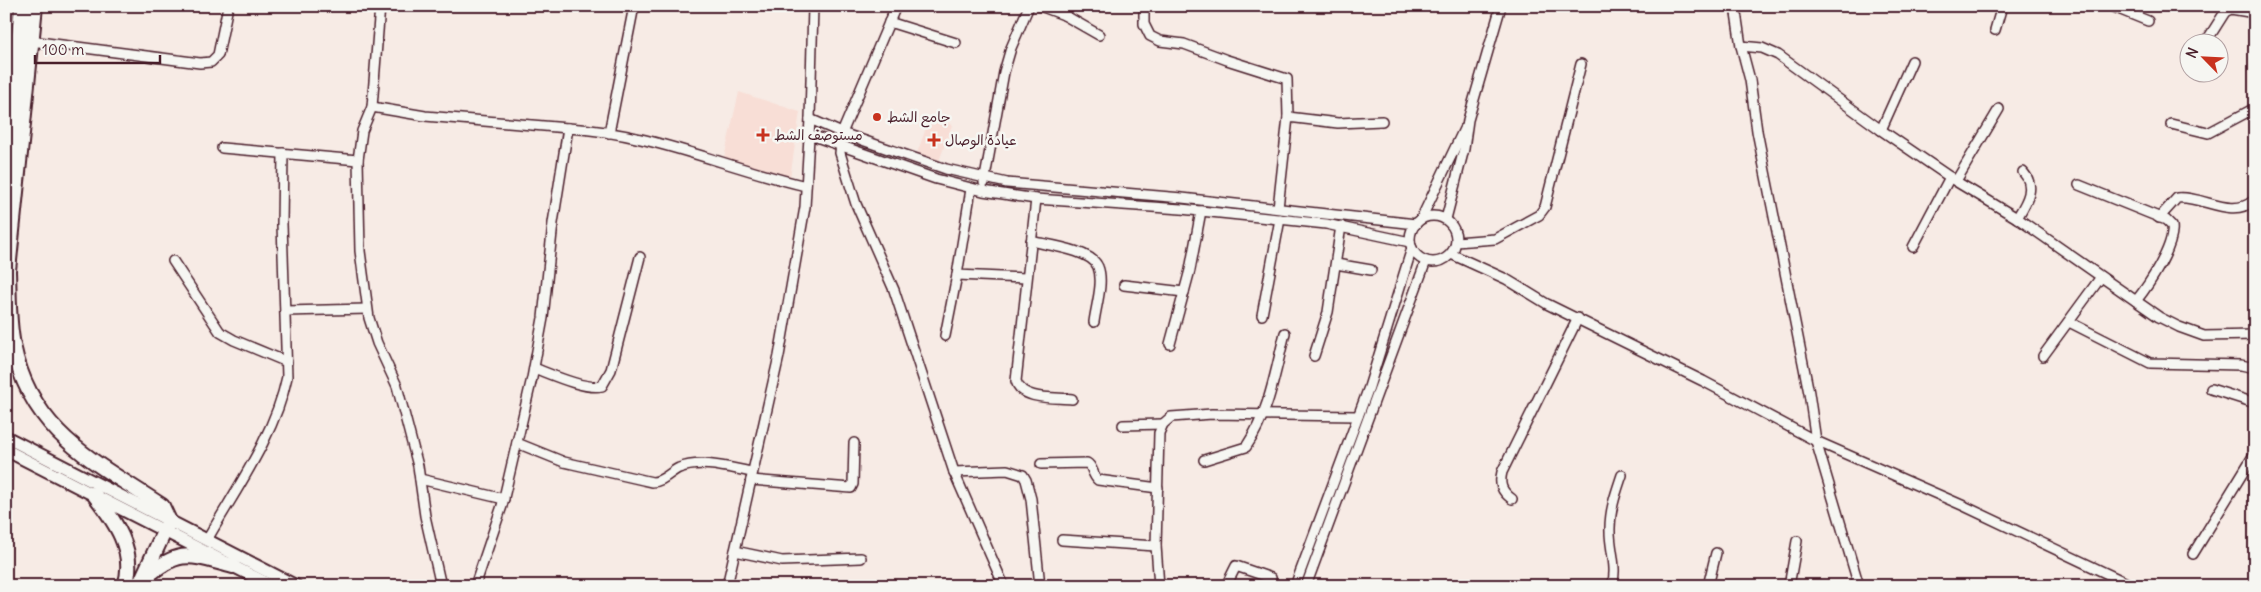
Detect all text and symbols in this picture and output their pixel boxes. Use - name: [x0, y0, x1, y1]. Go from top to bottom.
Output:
- scale bar: [35, 32, 160, 64]
- north arrow: [2178, 32, 2228, 82]
- text: 100 m: [42, 40, 84, 59]
- text: N: [2182, 45, 2202, 61]
- place label: جامع الشط: [887, 108, 951, 128]
- marker: جامع الشط: [871, 111, 883, 123]
- place label: مستوصف الشط: [774, 126, 863, 144]
- marker: مستوصف الشط: [756, 128, 770, 142]
- place label: عيادة الوصال: [945, 131, 1017, 150]
- marker: عيادة الوصال: [927, 133, 941, 147]

